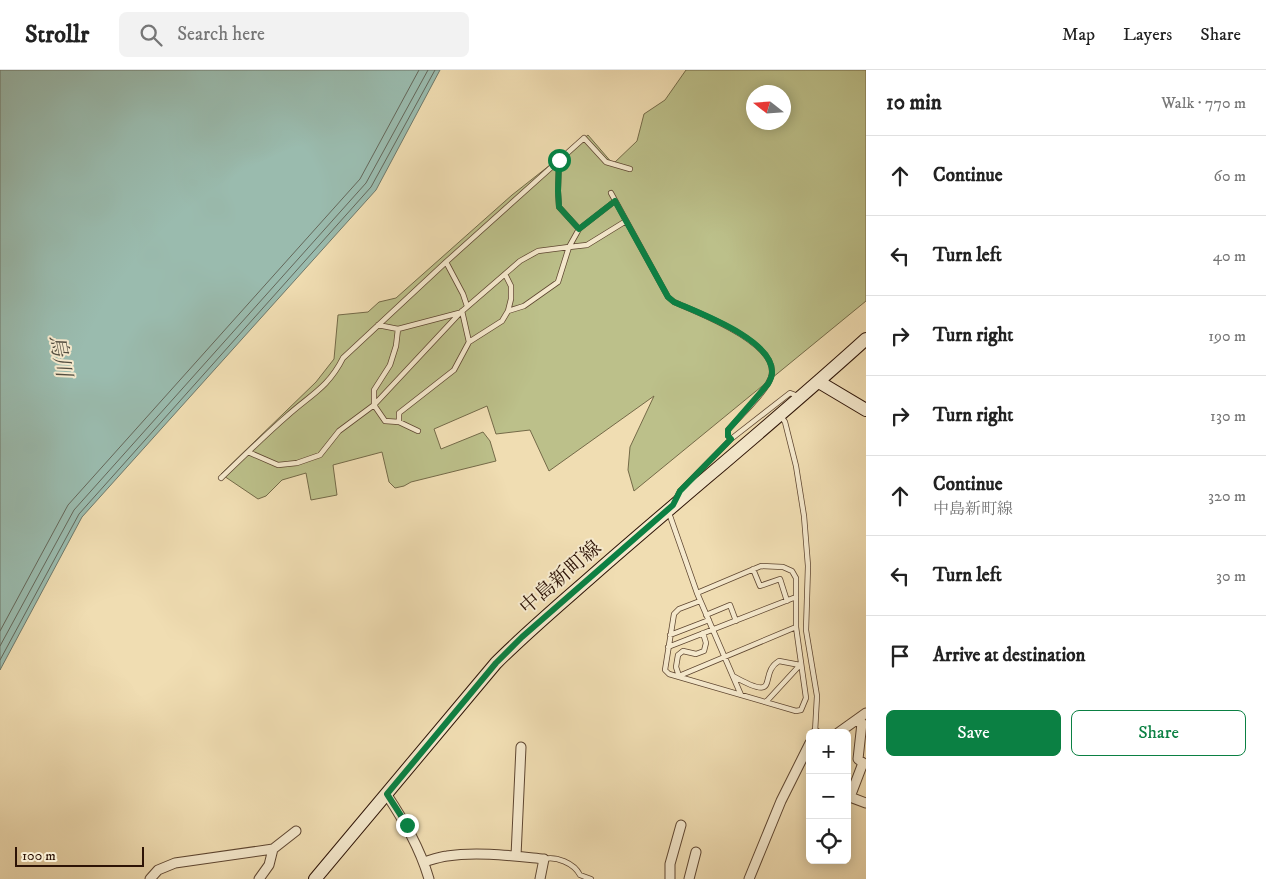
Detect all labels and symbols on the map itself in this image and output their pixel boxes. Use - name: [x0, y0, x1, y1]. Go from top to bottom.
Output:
- north arrow: [746, 85, 791, 130]
- route start: [548, 149, 571, 172]
- water label: 烏川: [43, 333, 77, 381]
- street label: 中島新町線: [515, 536, 607, 620]
- route end: [396, 814, 419, 837]
- scale bar: [15, 844, 144, 867]

